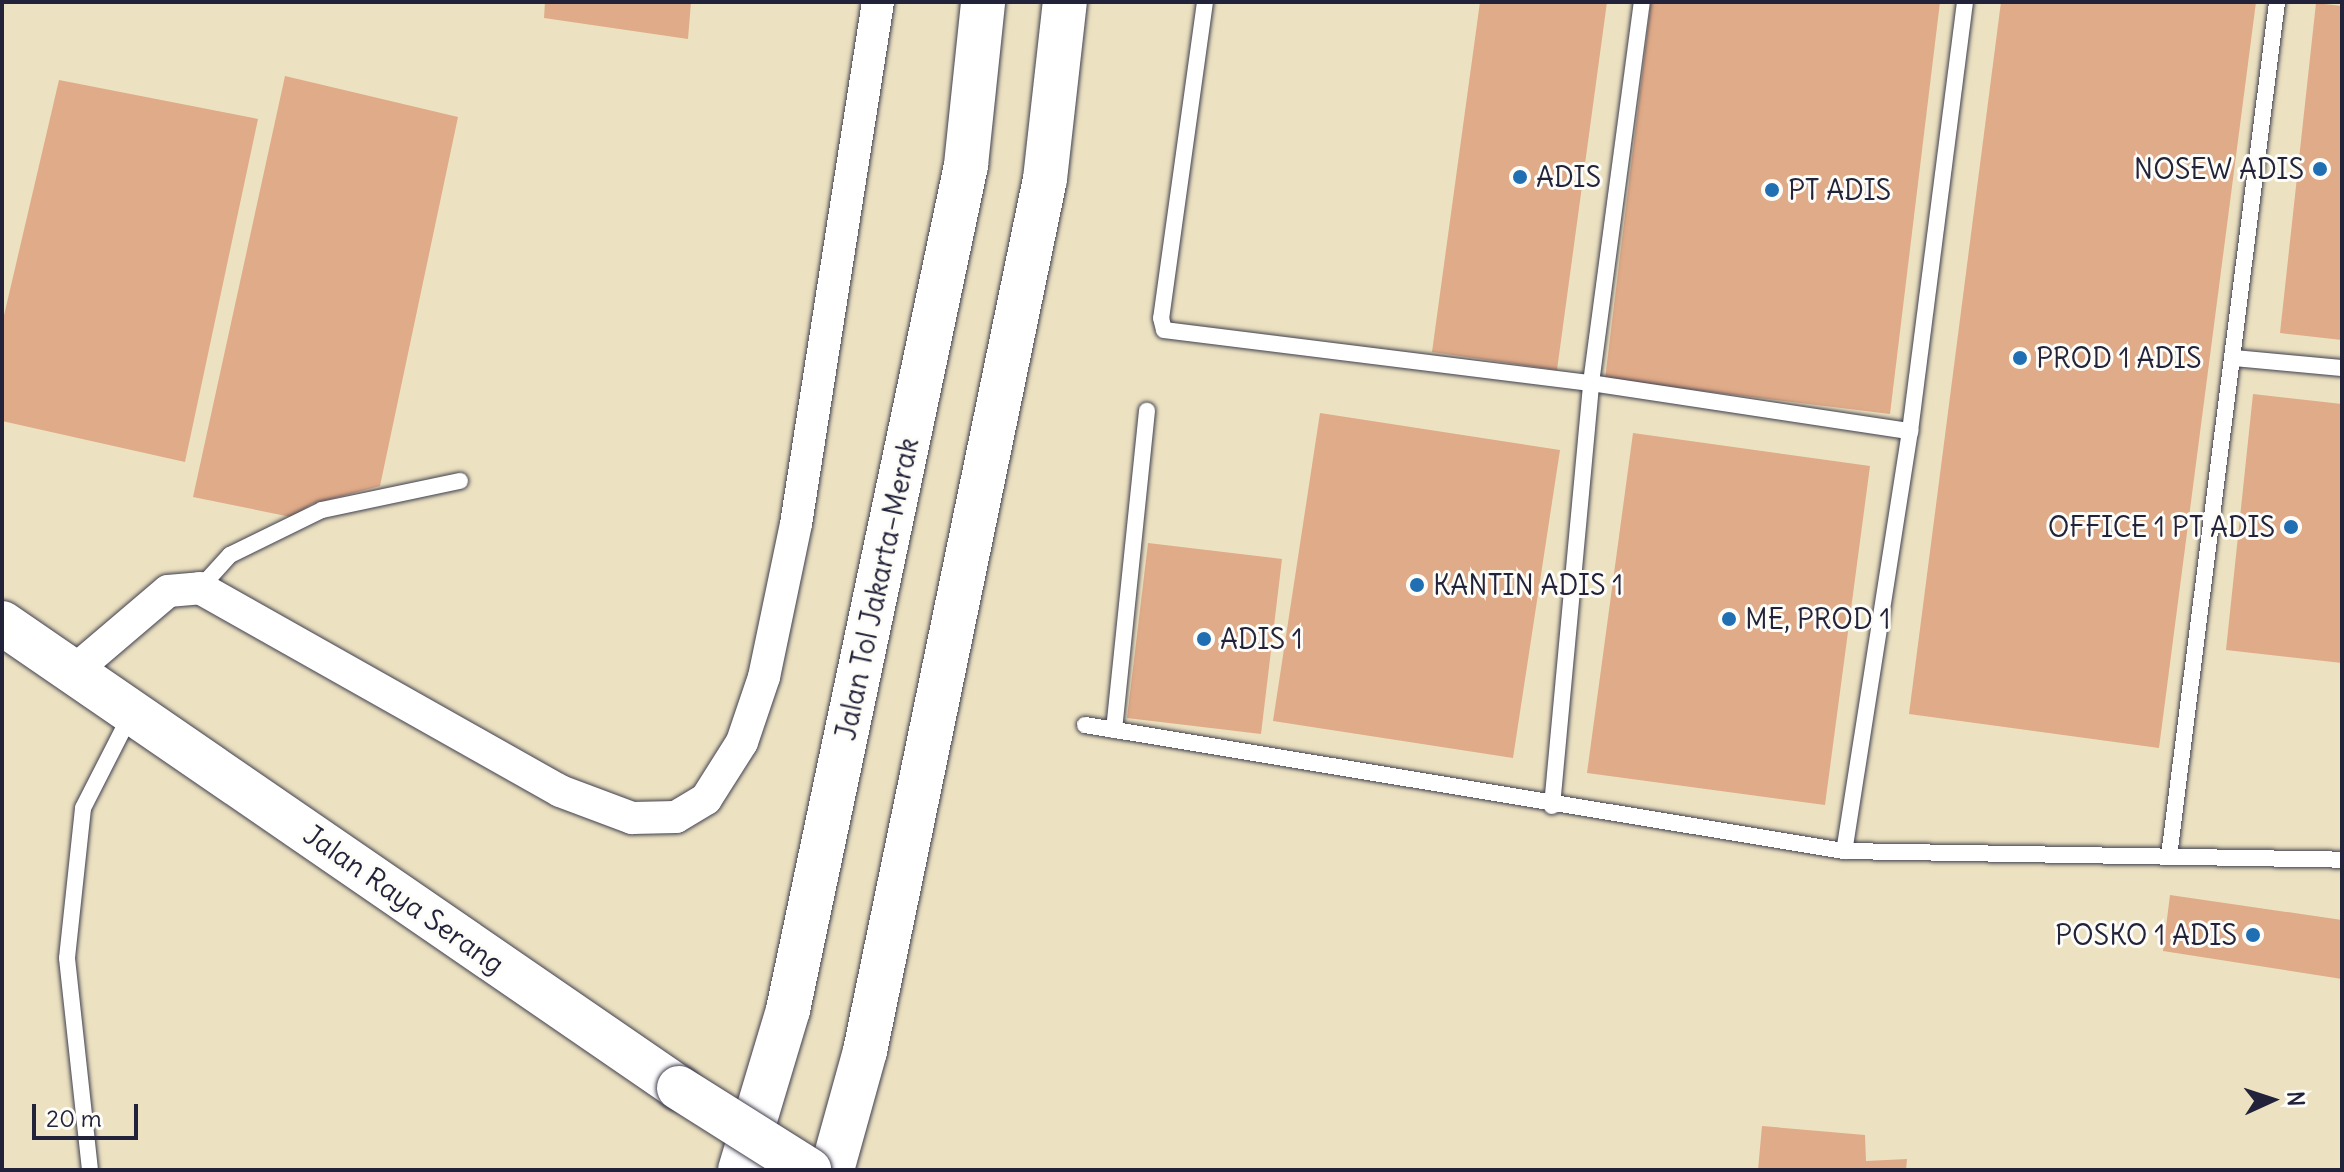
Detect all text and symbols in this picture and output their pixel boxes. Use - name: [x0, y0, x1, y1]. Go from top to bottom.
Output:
- place label: NOSEW ADIS: [2134, 152, 2304, 186]
- place label: ADIS: [1536, 160, 1601, 194]
- marker: NOSEW ADIS: [2311, 160, 2329, 178]
- marker: ADIS: [1511, 168, 1529, 186]
- place label: PT ADIS: [1788, 173, 1891, 207]
- marker: PT ADIS: [1763, 181, 1781, 199]
- place label: PROD 1 ADIS: [2036, 341, 2202, 375]
- marker: PROD 1 ADIS: [2011, 349, 2029, 367]
- street label: Jalan Tol Jakarta–Merak: [829, 435, 925, 743]
- place label: OFFICE 1 PT ADIS: [2048, 510, 2275, 544]
- marker: OFFICE 1 PT ADIS: [2282, 518, 2300, 536]
- place label: KANTIN ADIS 1: [1433, 568, 1623, 602]
- marker: KANTIN ADIS 1: [1408, 576, 1426, 594]
- place label: ME, PROD 1: [1745, 602, 1891, 636]
- marker: ME, PROD 1: [1720, 610, 1738, 628]
- place label: ADIS 1: [1220, 622, 1303, 656]
- marker: ADIS 1: [1195, 630, 1213, 648]
- street label: Jalan Raya Serang: [297, 817, 511, 981]
- place label: POSKO 1 ADIS: [2055, 918, 2237, 952]
- marker: POSKO 1 ADIS: [2244, 926, 2262, 944]
- north arrow: [2232, 1060, 2312, 1140]
- scale bar: [36, 1088, 142, 1138]
- text: N: [2282, 1090, 2310, 1107]
- text: 20 m: [46, 1103, 102, 1133]

